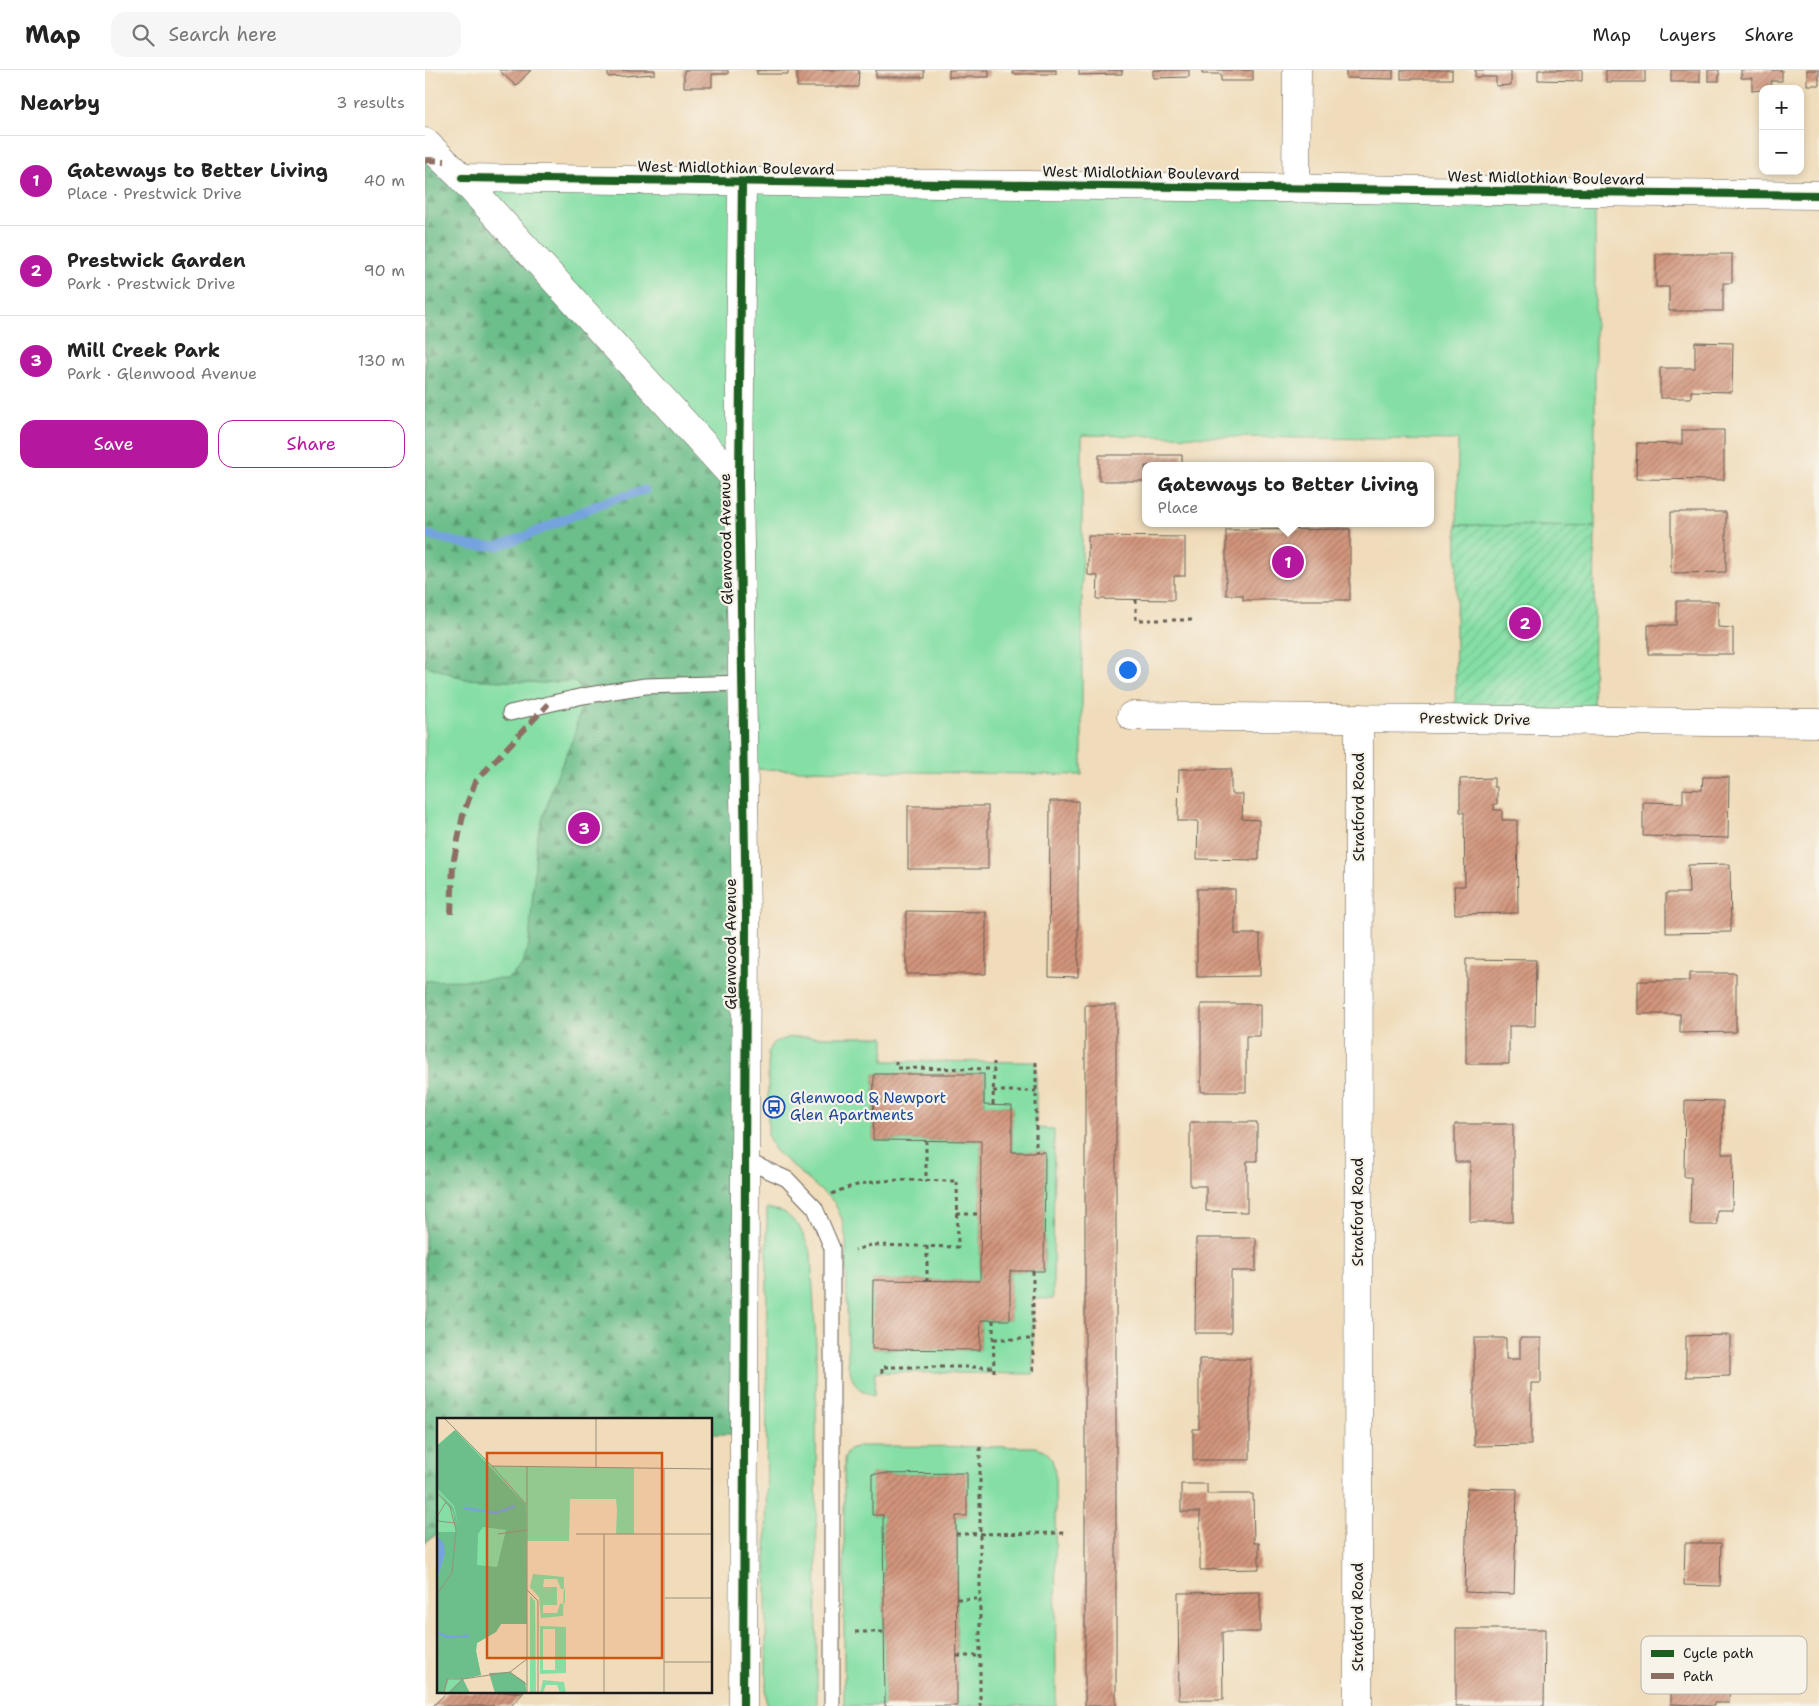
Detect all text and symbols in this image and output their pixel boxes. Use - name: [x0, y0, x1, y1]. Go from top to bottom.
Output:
- search box: [111, 12, 461, 57]
- text: Map: [25, 19, 81, 51]
- icon: search: [129, 21, 157, 49]
- text: Search here: [169, 22, 277, 47]
- text: Map: [1593, 23, 1631, 47]
- text: Layers: [1659, 23, 1716, 47]
- text: Share: [1744, 23, 1794, 47]
- map controls: [1759, 85, 1804, 175]
- button: +: [1759, 85, 1804, 130]
- text: Nearby: [20, 89, 100, 117]
- text: 3 results: [336, 92, 405, 113]
- button: −: [1759, 130, 1804, 175]
- street label: West Midlothian Boulevard: [637, 156, 835, 180]
- text: Gateways to Better Living: [67, 158, 328, 183]
- street label: West Midlothian Boulevard: [1042, 161, 1240, 185]
- street label: West Midlothian Boulevard: [1447, 166, 1645, 190]
- text: 1: [32, 170, 40, 191]
- text: 40 m: [363, 170, 405, 191]
- text: Place · Prestwick Drive: [67, 183, 242, 204]
- text: Prestwick Garden: [67, 248, 246, 273]
- text: 2: [30, 260, 42, 281]
- text: 90 m: [364, 260, 405, 281]
- text: Park · Prestwick Drive: [67, 273, 236, 294]
- text: Mill Creek Park: [67, 338, 220, 363]
- text: 3: [30, 350, 42, 371]
- text: 130 m: [358, 350, 405, 371]
- text: Park · Glenwood Avenue: [67, 363, 257, 384]
- button: Save: [20, 420, 208, 468]
- button: Share: [218, 420, 405, 468]
- popup: [1142, 462, 1434, 527]
- text: Gateways to Better Living: [1158, 472, 1418, 497]
- street label: Glenwood Avenue: [715, 473, 737, 605]
- text: Place: [1158, 497, 1198, 518]
- pin: 1: [1272, 543, 1304, 581]
- pin: 2: [1509, 604, 1541, 642]
- your location: [1115, 657, 1141, 683]
- street label: Prestwick Drive: [1419, 708, 1531, 730]
- street label: Stratford Road: [1349, 752, 1369, 861]
- pin: 3: [568, 809, 600, 847]
- street label: Glenwood Avenue: [721, 878, 741, 1010]
- place label: Glenwood & Newport Glen Apartments: [790, 1088, 946, 1125]
- bus stop icon: Glenwood & Newport Glen Apartments: [762, 1095, 786, 1119]
- street label: Stratford Road: [1348, 1157, 1368, 1266]
- inset map: [437, 1418, 713, 1694]
- street label: Stratford Road: [1348, 1562, 1368, 1671]
- legend: [1641, 1636, 1807, 1694]
- text: Cycle path: [1683, 1644, 1754, 1662]
- text: Path: [1683, 1667, 1714, 1685]

